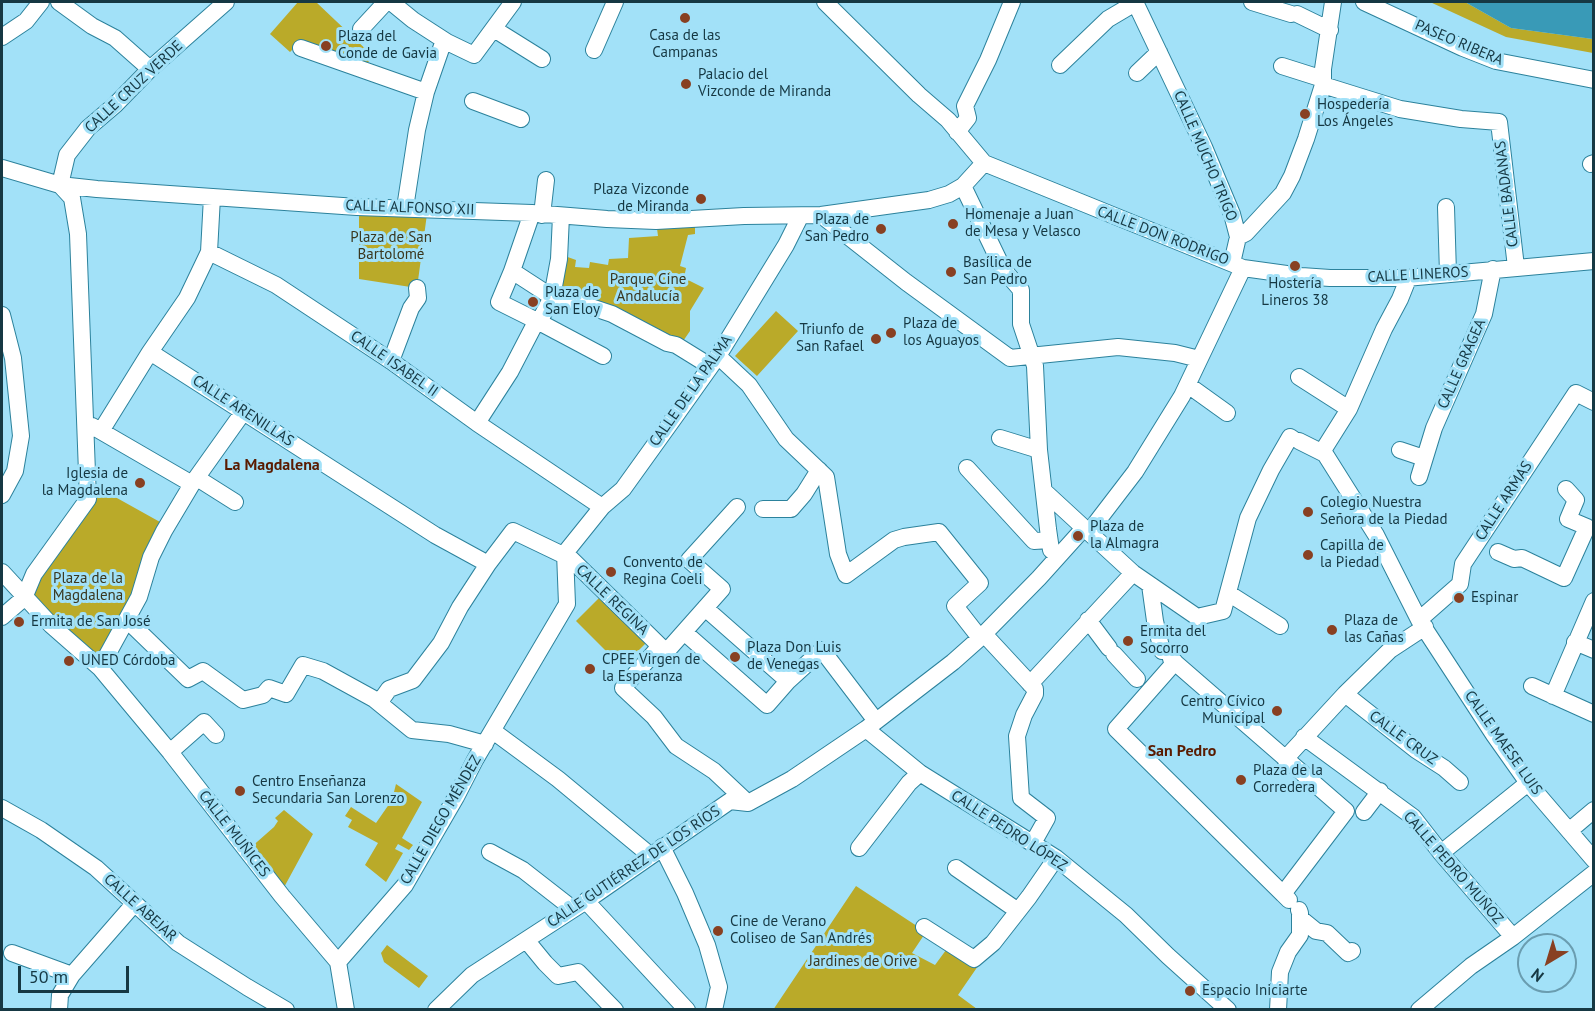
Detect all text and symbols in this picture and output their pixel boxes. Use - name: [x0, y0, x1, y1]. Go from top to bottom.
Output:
- marker: Casa de las Campanas: [678, 11, 692, 25]
- street label: PASEO RIBERA: [1412, 16, 1506, 70]
- place label: Casa de las Campanas: [649, 27, 721, 62]
- place label: Plaza del Conde de Gavia: [338, 28, 437, 63]
- street label: CALLE CRUZ VERDE: [81, 37, 187, 137]
- marker: Plaza del Conde de Gavia: [319, 39, 333, 53]
- place label: Palacio del Vizconde de Miranda: [698, 66, 831, 101]
- marker: Palacio del Vizconde de Miranda: [679, 77, 693, 91]
- street label: CALLE MUCHO TRIGO: [1169, 88, 1241, 224]
- place label: Hospedería Los Ángeles: [1317, 96, 1393, 131]
- marker: Hospedería Los Ángeles: [1298, 107, 1312, 121]
- street label: CALLE BADANAS: [1492, 140, 1522, 248]
- place label: Plaza Vizconde de Miranda: [593, 181, 689, 216]
- marker: Plaza Vizconde de Miranda: [694, 192, 708, 206]
- street label: CALLE ALFONSO XII: [345, 197, 475, 219]
- street label: CALLE DON RODRIGO: [1095, 203, 1231, 269]
- place label: Homenaje a Juan de Mesa y Velasco: [965, 206, 1081, 241]
- place label: Plaza de San Pedro: [805, 211, 869, 246]
- marker: Homenaje a Juan de Mesa y Velasco: [946, 217, 960, 231]
- marker: Plaza de San Pedro: [874, 222, 888, 236]
- park label: Plaza de San Bartolomé: [350, 229, 432, 264]
- place label: Basílica de San Pedro: [963, 254, 1032, 289]
- marker: Hostería Lineros 38: [1288, 259, 1302, 273]
- street label: CALLE LINEROS: [1367, 263, 1469, 287]
- marker: Basílica de San Pedro: [944, 265, 958, 279]
- park label: Parque Cine Andalucía: [610, 271, 686, 306]
- place label: Hostería Lineros 38: [1261, 275, 1329, 310]
- place label: Plaza de San Eloy: [545, 284, 600, 319]
- marker: Plaza de San Eloy: [526, 295, 540, 309]
- place label: Plaza de los Aguayos: [903, 315, 979, 350]
- street label: CALLE GRAGEA: [1434, 316, 1490, 412]
- place label: Triunfo de San Rafael: [796, 321, 864, 356]
- marker: Plaza de los Aguayos: [884, 326, 898, 340]
- street label: CALLE ISABEL II: [347, 327, 441, 401]
- street label: CALLE DE LA PALMA: [646, 332, 736, 450]
- marker: Triunfo de San Rafael: [869, 332, 883, 346]
- street label: CALLE ARENILLAS: [189, 372, 297, 450]
- district label: La Magdalena: [224, 455, 320, 475]
- street label: CALLE ARMAS: [1472, 458, 1536, 544]
- place label: Iglesia de la Magdalena: [42, 465, 128, 500]
- marker: Iglesia de la Magdalena: [133, 476, 147, 490]
- place label: Colegio Nuestra Señora de la Piedad: [1320, 494, 1447, 529]
- marker: Colegio Nuestra Señora de la Piedad: [1301, 505, 1315, 519]
- place label: Plaza de la Almagra: [1090, 518, 1159, 553]
- marker: Plaza de la Almagra: [1071, 529, 1085, 543]
- place label: Capilla de la Piedad: [1320, 537, 1384, 572]
- marker: Capilla de la Piedad: [1301, 548, 1315, 562]
- place label: Convento de Regina Coeli: [623, 554, 703, 589]
- street label: CALLE REGINA: [572, 561, 652, 639]
- marker: Convento de Regina Coeli: [604, 565, 618, 579]
- park label: Plaza de la Magdalena: [53, 570, 123, 605]
- place label: Espinar: [1471, 589, 1518, 607]
- marker: Espinar: [1452, 591, 1466, 605]
- place label: Plaza de las Cañas: [1344, 612, 1404, 647]
- place label: Ermita de San José: [31, 613, 151, 631]
- marker: Ermita de San José: [12, 615, 26, 629]
- place label: Ermita del Socorro: [1140, 623, 1206, 658]
- marker: Plaza de las Cañas: [1325, 623, 1339, 637]
- marker: Ermita del Socorro: [1121, 634, 1135, 648]
- place label: Plaza Don Luis de Venegas: [747, 639, 841, 674]
- marker: Plaza Don Luis de Venegas: [728, 650, 742, 664]
- place label: CPEE Virgen de la Esperanza: [602, 651, 700, 686]
- place label: UNED Córdoba: [81, 652, 176, 670]
- marker: UNED Córdoba: [62, 654, 76, 668]
- marker: CPEE Virgen de la Esperanza: [583, 662, 597, 676]
- street label: CALLE MAESE LUIS: [1460, 687, 1546, 799]
- place label: Centro Cívico Municipal: [1181, 693, 1265, 728]
- marker: Centro Cívico Municipal: [1270, 704, 1284, 718]
- street label: CALLE CRUZ: [1365, 707, 1441, 769]
- district label: San Pedro: [1148, 741, 1216, 761]
- street label: CALLE DIEGO MÉNDEZ: [397, 752, 485, 888]
- place label: Plaza de la Corredera: [1253, 762, 1323, 797]
- place label: Centro Enseñanza Secundaria San Lorenzo: [252, 773, 405, 808]
- marker: Plaza de la Corredera: [1234, 773, 1248, 787]
- marker: Centro Enseñanza Secundaria San Lorenzo: [233, 784, 247, 798]
- street label: CALLE MUÑICES: [195, 787, 273, 881]
- street label: CALLE PEDRO LÓPEZ: [948, 787, 1070, 875]
- street label: CALLE GUTIÉRREZ DE LOS RÍOS: [544, 802, 724, 932]
- street label: CALLE PEDRO MUÑOZ: [1399, 808, 1507, 928]
- street label: CALLE ABEJAR: [100, 870, 180, 946]
- place label: Cine de Verano Coliseo de San Andrés: [730, 913, 872, 948]
- marker: Cine de Verano Coliseo de San Andrés: [711, 924, 725, 938]
- north arrow: [1517, 933, 1577, 993]
- park label: Jardines de Orive: [809, 953, 917, 971]
- scale bar: [21, 954, 132, 992]
- text: N: [1527, 964, 1547, 987]
- text: 50 m: [29, 965, 68, 988]
- place label: Espacio Iniciarte: [1202, 982, 1308, 1000]
- marker: Espacio Iniciarte: [1183, 984, 1197, 998]

